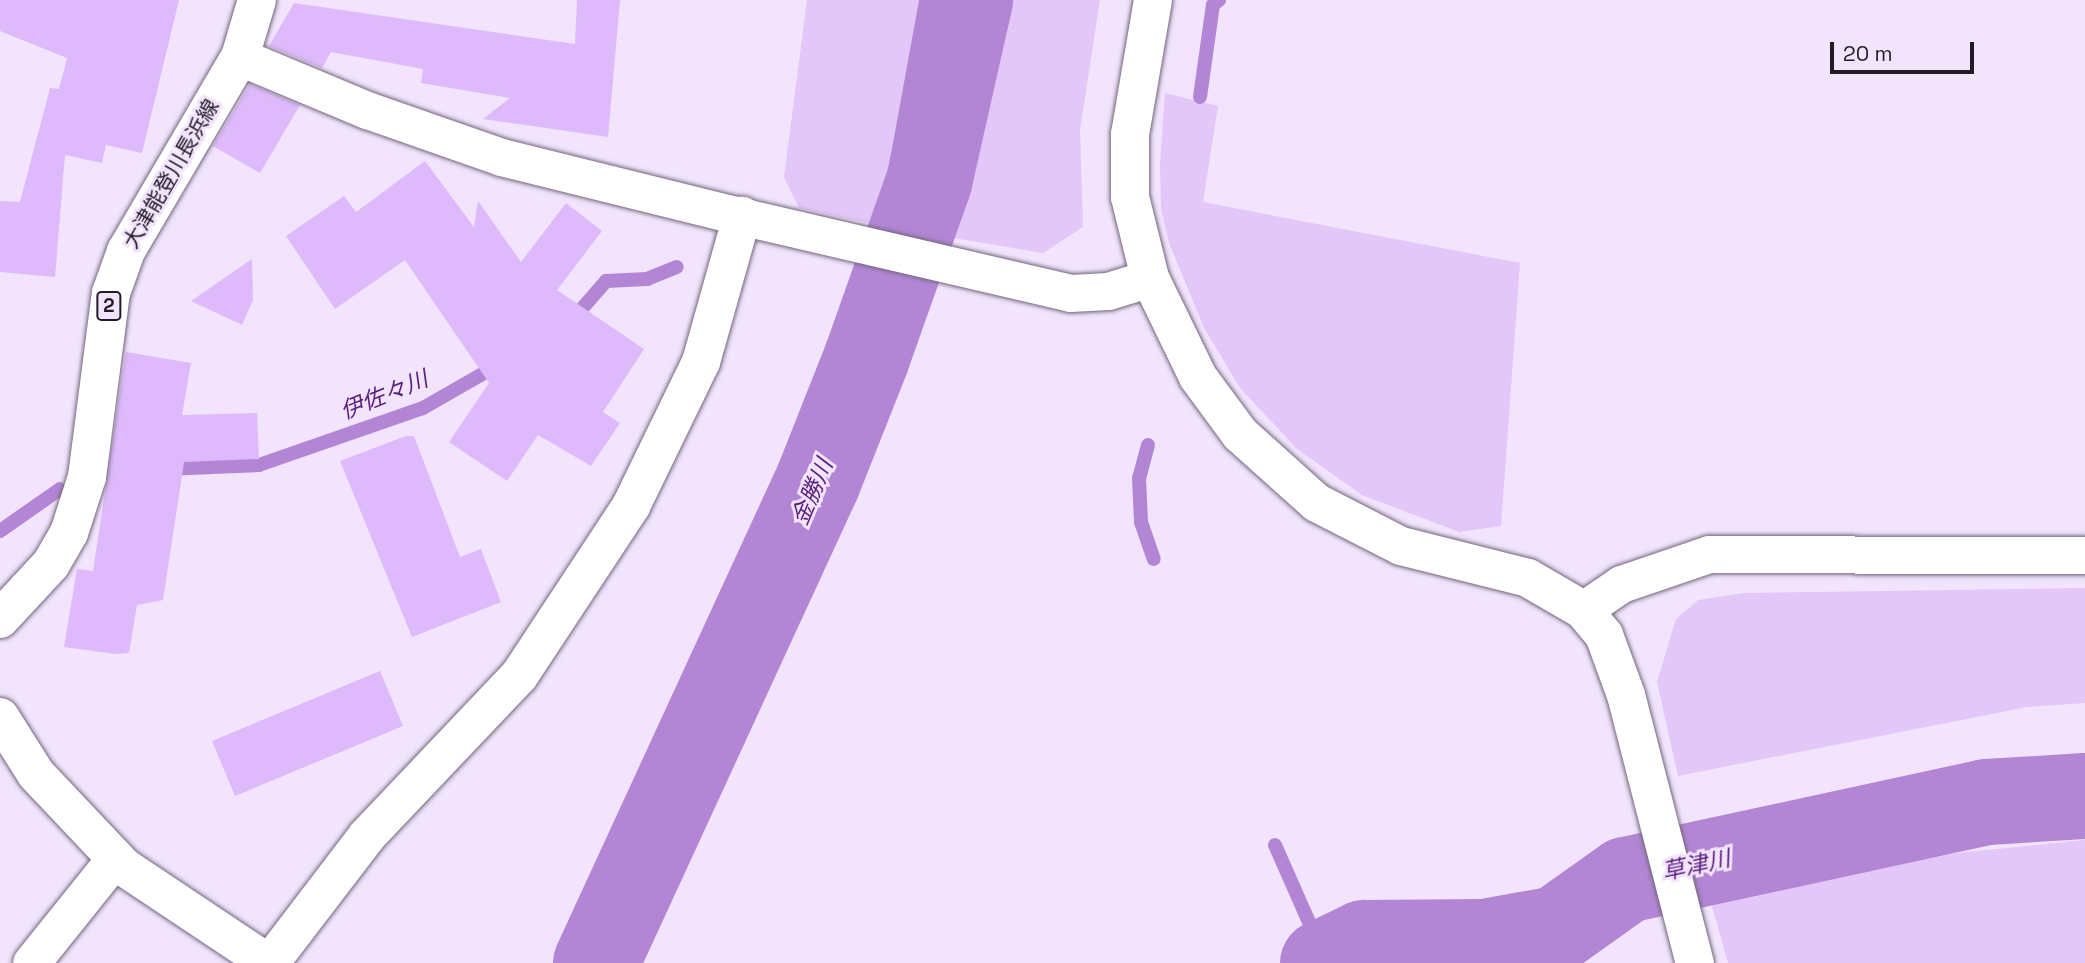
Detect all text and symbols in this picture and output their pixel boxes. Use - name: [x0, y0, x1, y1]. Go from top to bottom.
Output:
- scale bar: [1833, 28, 1976, 72]
- text: 20 m: [1843, 40, 1893, 67]
- street label: 大津能登川長浜線: [118, 95, 224, 253]
- road number: 2: [95, 290, 123, 322]
- water label: 伊佐々川: [336, 365, 432, 425]
- water label: 金勝川: [786, 455, 838, 529]
- water label: 草津川: [1659, 844, 1733, 886]

